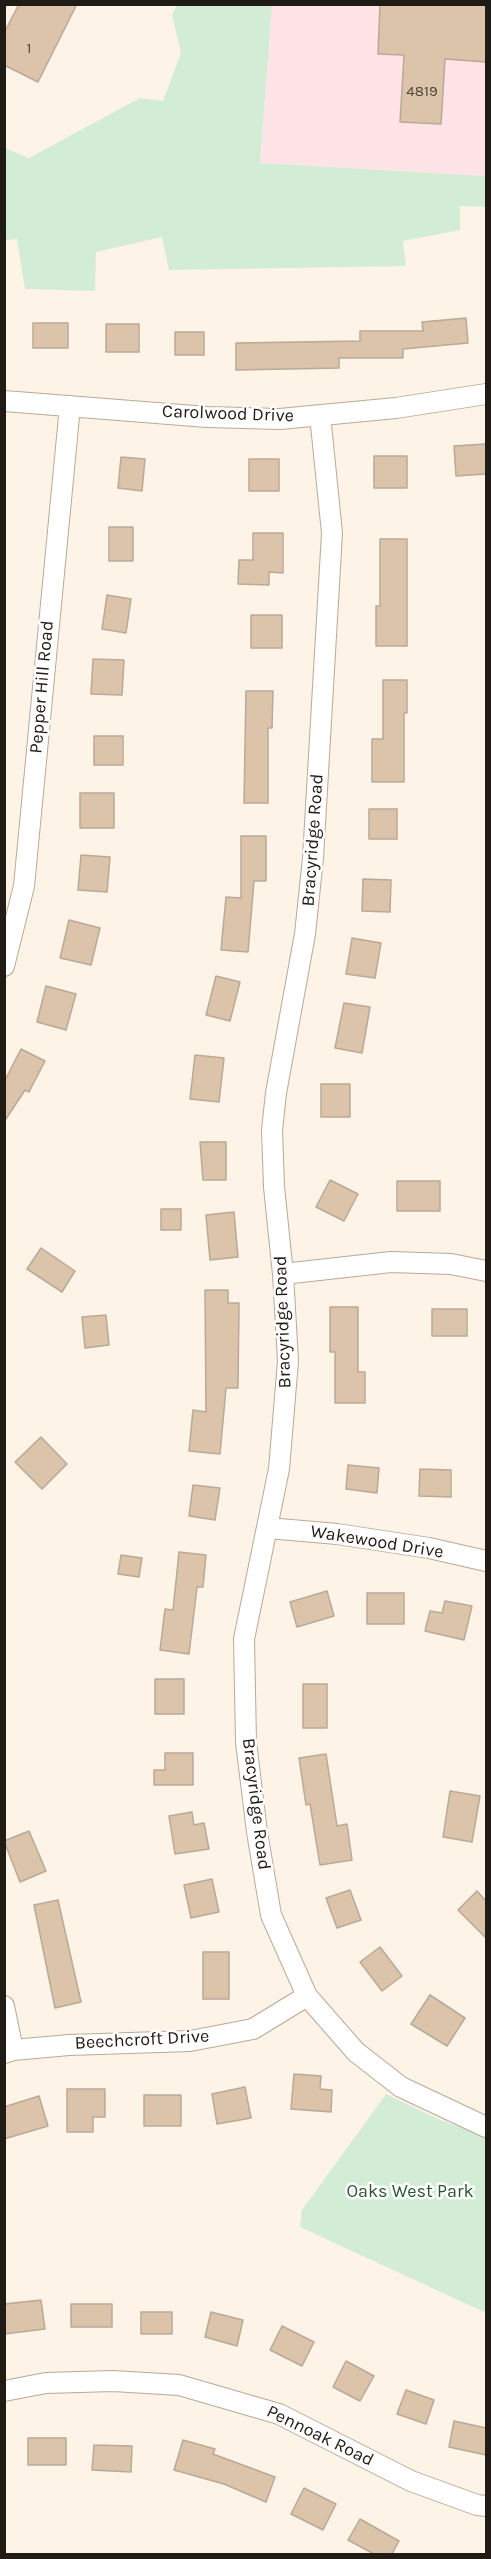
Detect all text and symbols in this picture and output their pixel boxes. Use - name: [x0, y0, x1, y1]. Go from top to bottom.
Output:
- house number: 1: [27, 40, 31, 58]
- house number: 4819: [406, 83, 438, 101]
- street label: Carolwood Drive: [162, 401, 294, 427]
- street label: Pepper Hill Road: [25, 620, 59, 754]
- street label: Bracyridge Road: [298, 773, 328, 907]
- street label: Bracyridge Road: [270, 1255, 296, 1389]
- street label: Wakewood Drive: [309, 1521, 445, 1563]
- street label: Bracyridge Road: [237, 1737, 275, 1871]
- street label: Beechcroft Drive: [74, 2026, 210, 2054]
- park label: Oaks West Park: [346, 2181, 474, 2203]
- street label: Pennoak Road: [263, 2401, 377, 2471]

